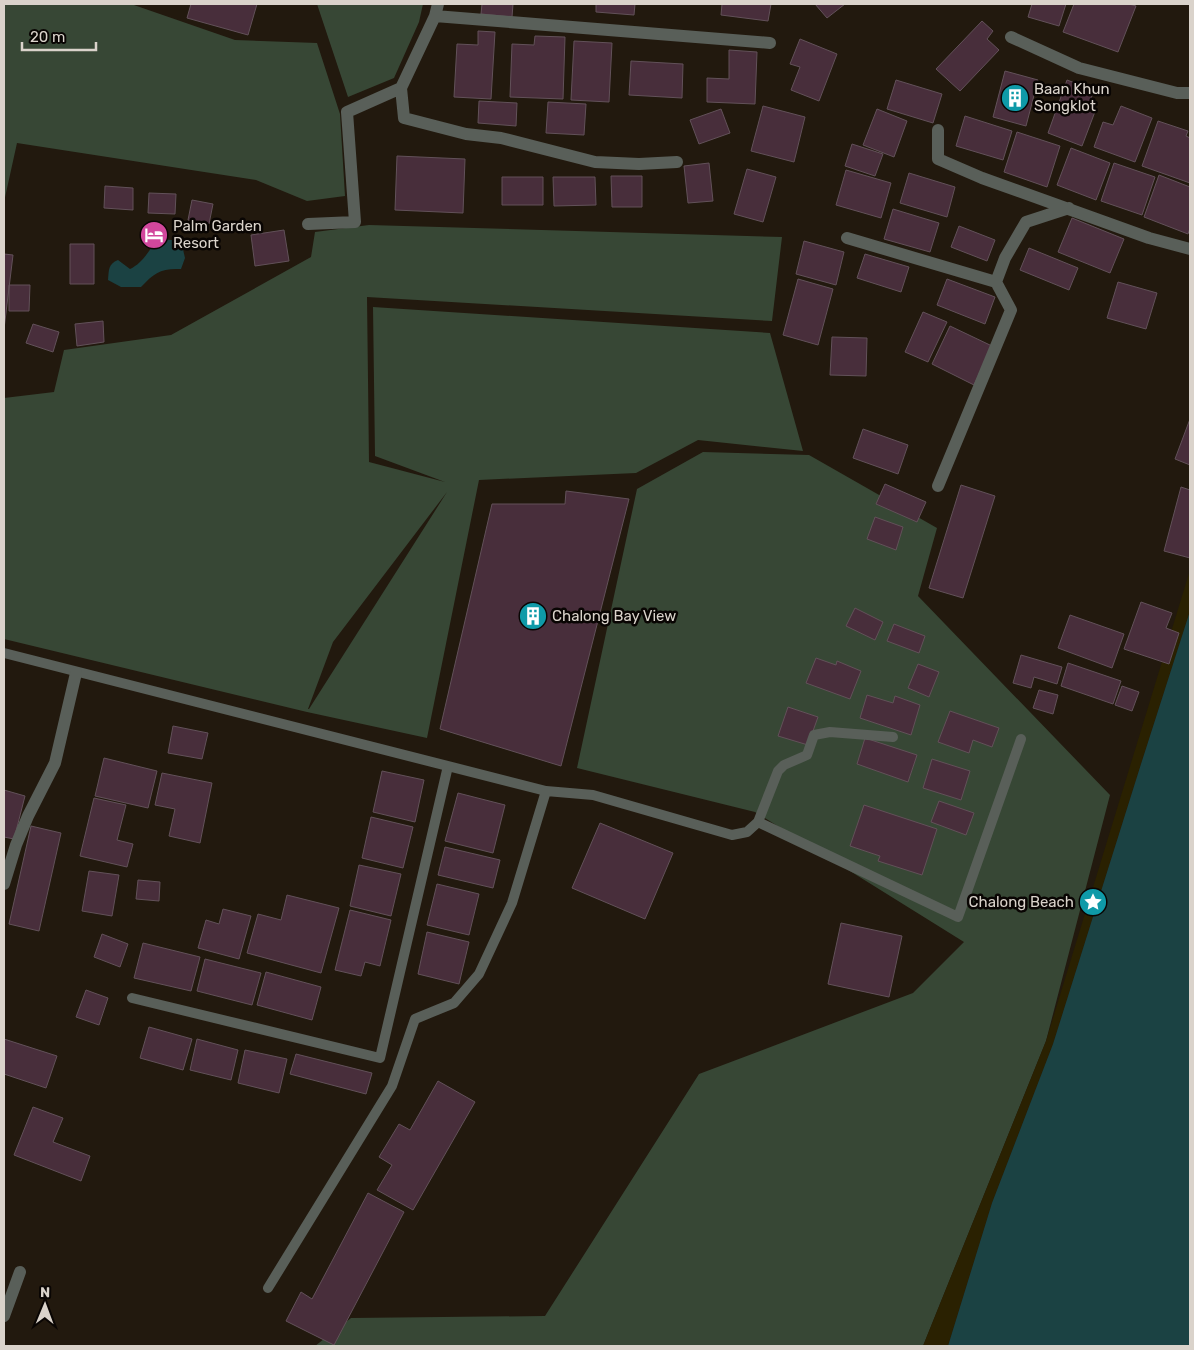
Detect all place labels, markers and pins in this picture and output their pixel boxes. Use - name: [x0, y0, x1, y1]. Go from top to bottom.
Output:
- place label: Baan Khun Songklot: [1034, 80, 1110, 115]
- building icon: Baan Khun Songklot: [1000, 83, 1030, 113]
- place label: Palm Garden Resort: [173, 217, 262, 252]
- hotel icon: Palm Garden Resort: [139, 220, 169, 250]
- building icon: Chalong Bay View: [518, 601, 548, 631]
- place label: Chalong Bay View: [552, 607, 676, 625]
- place icon: Chalong Beach: [1078, 887, 1108, 917]
- place label: Chalong Beach: [969, 893, 1074, 911]

